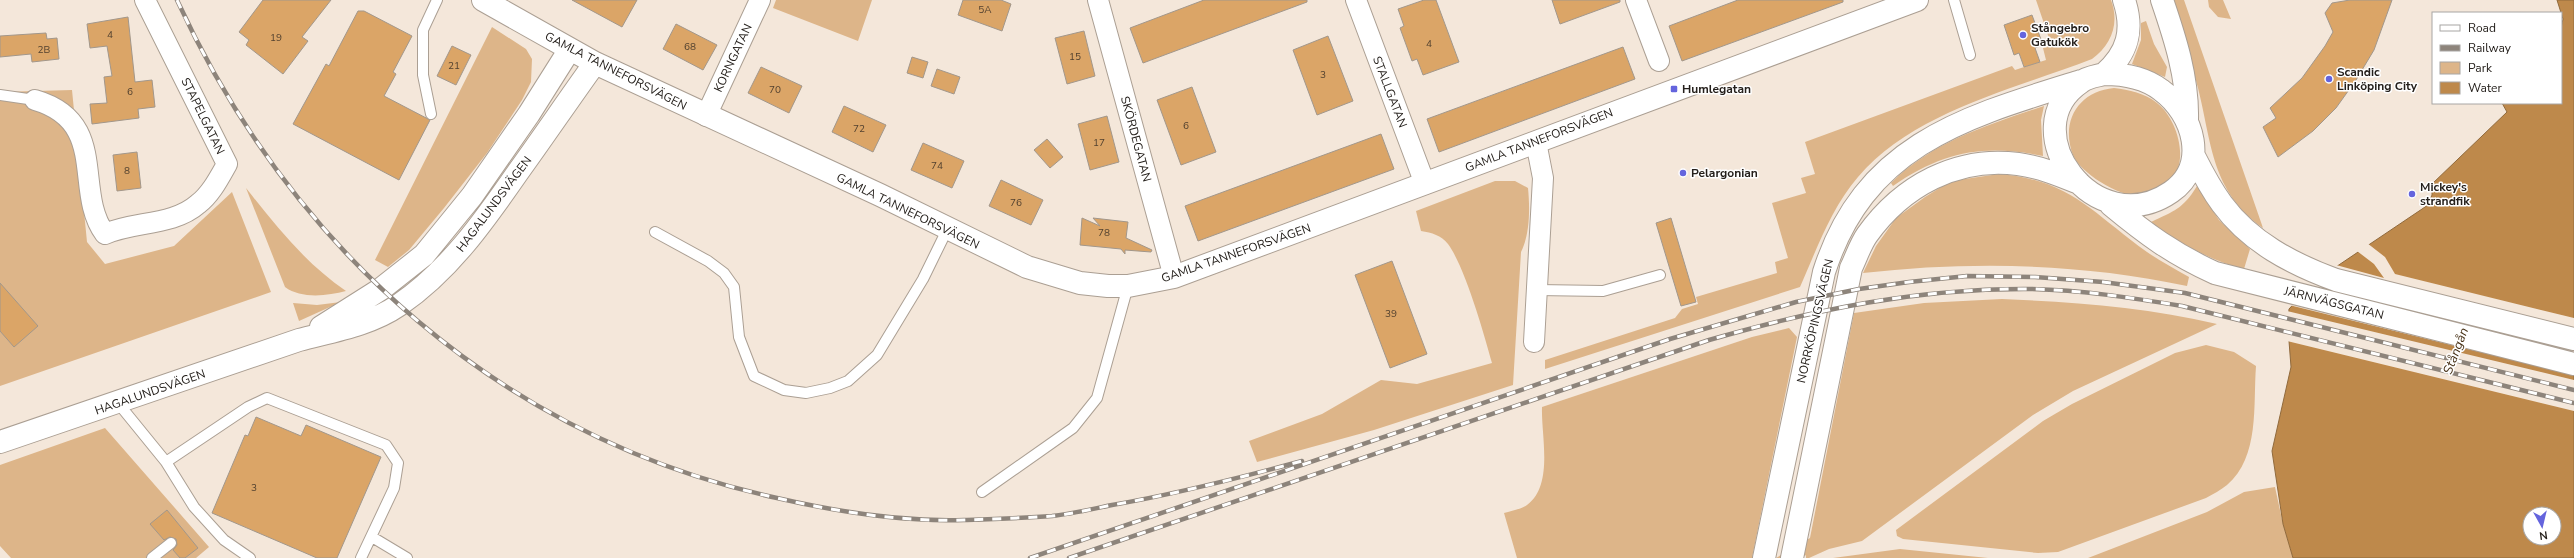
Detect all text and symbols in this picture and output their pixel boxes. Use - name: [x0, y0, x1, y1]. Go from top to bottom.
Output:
- house number: 5A: [978, 3, 992, 17]
- legend: [2432, 12, 2562, 104]
- place label: Stångebro Gatukök: [2031, 20, 2089, 50]
- text: Road: [2468, 20, 2496, 36]
- street label: KORNGATAN: [710, 21, 756, 95]
- house number: 4: [107, 28, 113, 42]
- street label: GAMLA TANNEFORSVÄGEN: [542, 28, 690, 114]
- marker: Stångebro Gatukök: [2018, 30, 2028, 40]
- house number: 19: [270, 31, 282, 45]
- house number: 4: [1426, 37, 1432, 51]
- house number: 68: [684, 40, 696, 54]
- text: Railway: [2468, 40, 2512, 56]
- house number: 2B: [38, 43, 51, 57]
- house number: 15: [1069, 50, 1081, 64]
- street label: STALLGATAN: [1369, 54, 1411, 130]
- house number: 21: [448, 59, 460, 73]
- text: Park: [2468, 60, 2493, 76]
- place label: Scandic Linköping City: [2337, 64, 2418, 94]
- house number: 3: [1320, 68, 1326, 82]
- marker: Scandic Linköping City: [2324, 74, 2334, 84]
- street label: STAPELGATAN: [178, 75, 228, 157]
- text: Water: [2468, 80, 2502, 96]
- place label: Humlegatan: [1682, 81, 1751, 97]
- house number: 70: [769, 83, 781, 97]
- marker: Humlegatan: [1669, 84, 1679, 94]
- house number: 6: [127, 85, 133, 99]
- street label: SKÖRDEGATAN: [1117, 94, 1155, 184]
- street label: GAMLA TANNEFORSVÄGEN: [1463, 104, 1615, 176]
- house number: 6: [1183, 119, 1189, 133]
- house number: 72: [853, 122, 865, 136]
- house number: 17: [1093, 136, 1105, 150]
- street label: HAGALUNDSVÄGEN: [453, 153, 535, 255]
- house number: 74: [931, 159, 943, 173]
- house number: 8: [124, 164, 130, 178]
- place label: Pelargonian: [1691, 165, 1758, 181]
- marker: Pelargonian: [1678, 168, 1688, 178]
- street label: GAMLA TANNEFORSVÄGEN: [834, 169, 982, 253]
- place label: Mickey's strandfik: [2420, 179, 2470, 209]
- marker: Mickey's strandfik: [2407, 189, 2417, 199]
- house number: 76: [1010, 196, 1022, 210]
- street label: GAMLA TANNEFORSVÄGEN: [1159, 220, 1313, 286]
- house number: 78: [1098, 226, 1110, 240]
- street label: NORRKÖPINGSVÄGEN: [1793, 257, 1837, 385]
- street label: JÄRNVÄGSGATAN: [2281, 283, 2386, 323]
- house number: 39: [1385, 307, 1397, 321]
- water label: Stångån: [2439, 325, 2473, 377]
- street label: HAGALUNDSVÄGEN: [93, 366, 207, 418]
- house number: 3: [251, 481, 257, 495]
- north arrow: [2522, 506, 2562, 546]
- text: N: [2538, 527, 2548, 543]

